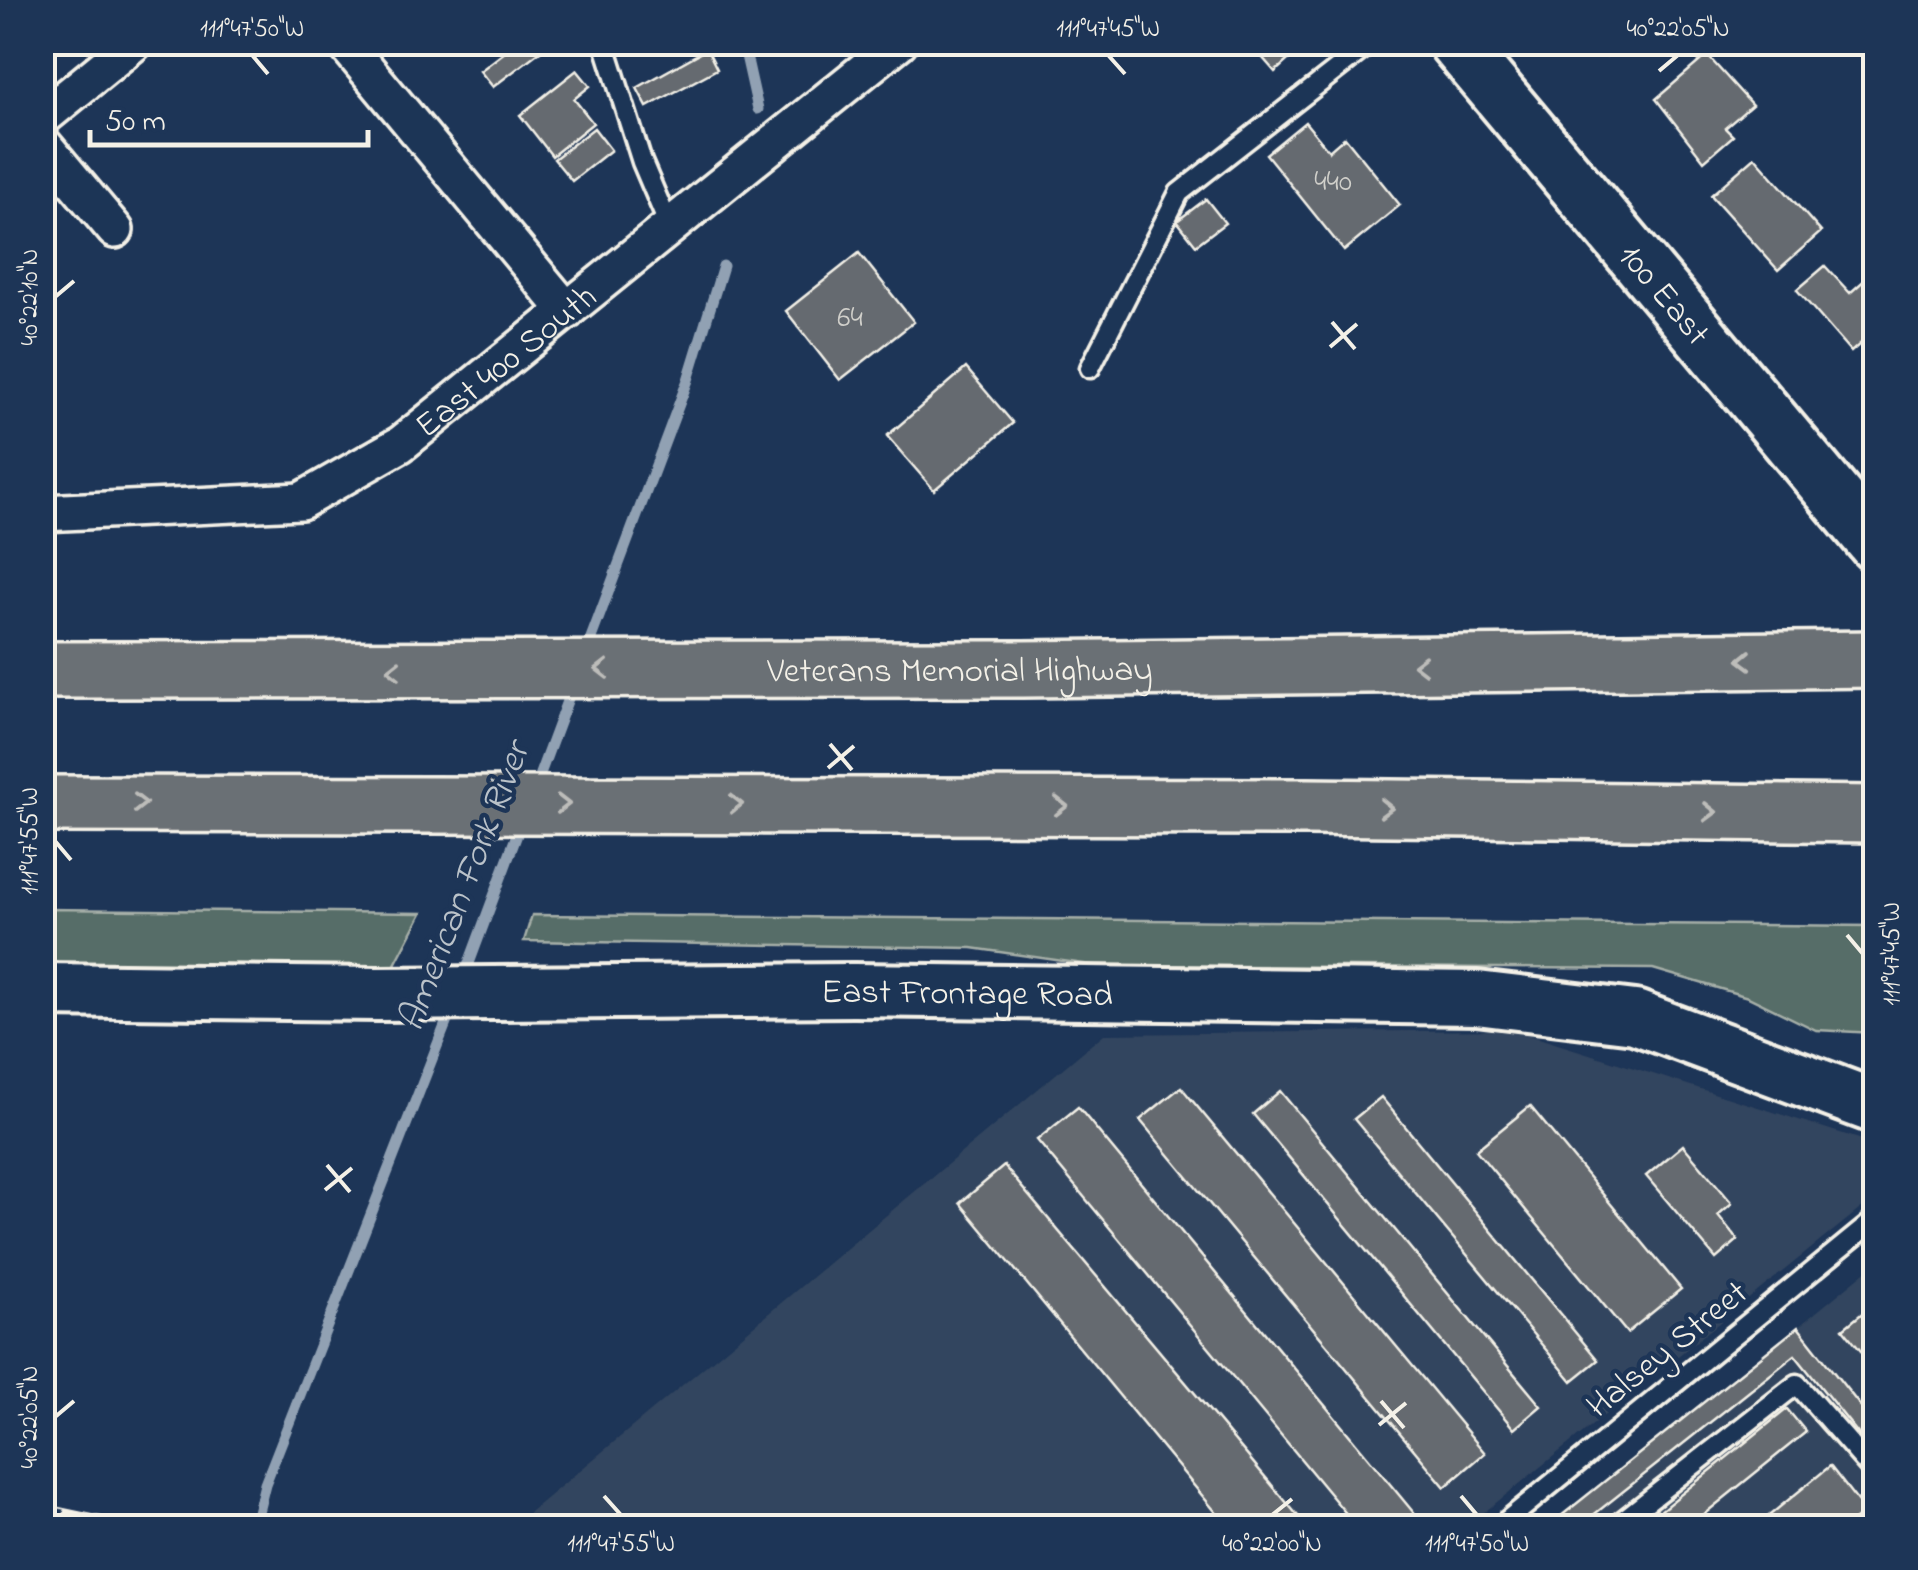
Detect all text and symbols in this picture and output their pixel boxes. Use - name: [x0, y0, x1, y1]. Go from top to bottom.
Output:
- text: 111°47'50"W: [200, 12, 304, 48]
- text: 111°47'45"W: [1056, 12, 1160, 48]
- text: 40°22'05"N: [1626, 12, 1730, 48]
- scale bar: [90, 85, 368, 147]
- text: 50 m: [105, 101, 166, 145]
- house number: 440: [1314, 161, 1352, 205]
- street label: 100 East: [1605, 233, 1721, 358]
- text: 40°22'10"N: [13, 249, 49, 345]
- street label: East 400 South: [405, 274, 609, 452]
- house number: 64: [837, 297, 863, 341]
- street label: Veterans Memorial Highway: [766, 645, 1153, 698]
- one-way arrow: [1737, 650, 1753, 671]
- one-way arrow: [1412, 655, 1428, 676]
- one-way arrow: [594, 658, 610, 680]
- one-way arrow: [385, 659, 400, 681]
- water label: American Fork River: [385, 731, 548, 1040]
- text: 111°47'55"W: [13, 787, 49, 895]
- one-way arrow: [132, 792, 148, 814]
- one-way arrow: [555, 793, 571, 814]
- one-way arrow: [728, 793, 744, 815]
- one-way arrow: [1054, 795, 1069, 817]
- one-way arrow: [1378, 797, 1394, 819]
- one-way arrow: [1704, 801, 1719, 823]
- text: 111°47'45"W: [1875, 902, 1911, 1006]
- street label: East Frontage Road: [821, 968, 1113, 1022]
- street label: Halsey Street: [1576, 1269, 1760, 1432]
- text: 40°22'05"N: [13, 1365, 49, 1469]
- text: 111°47'55"W: [567, 1527, 675, 1563]
- text: 40°22'00"N: [1222, 1527, 1322, 1563]
- text: 111°47'50"W: [1425, 1527, 1529, 1563]

